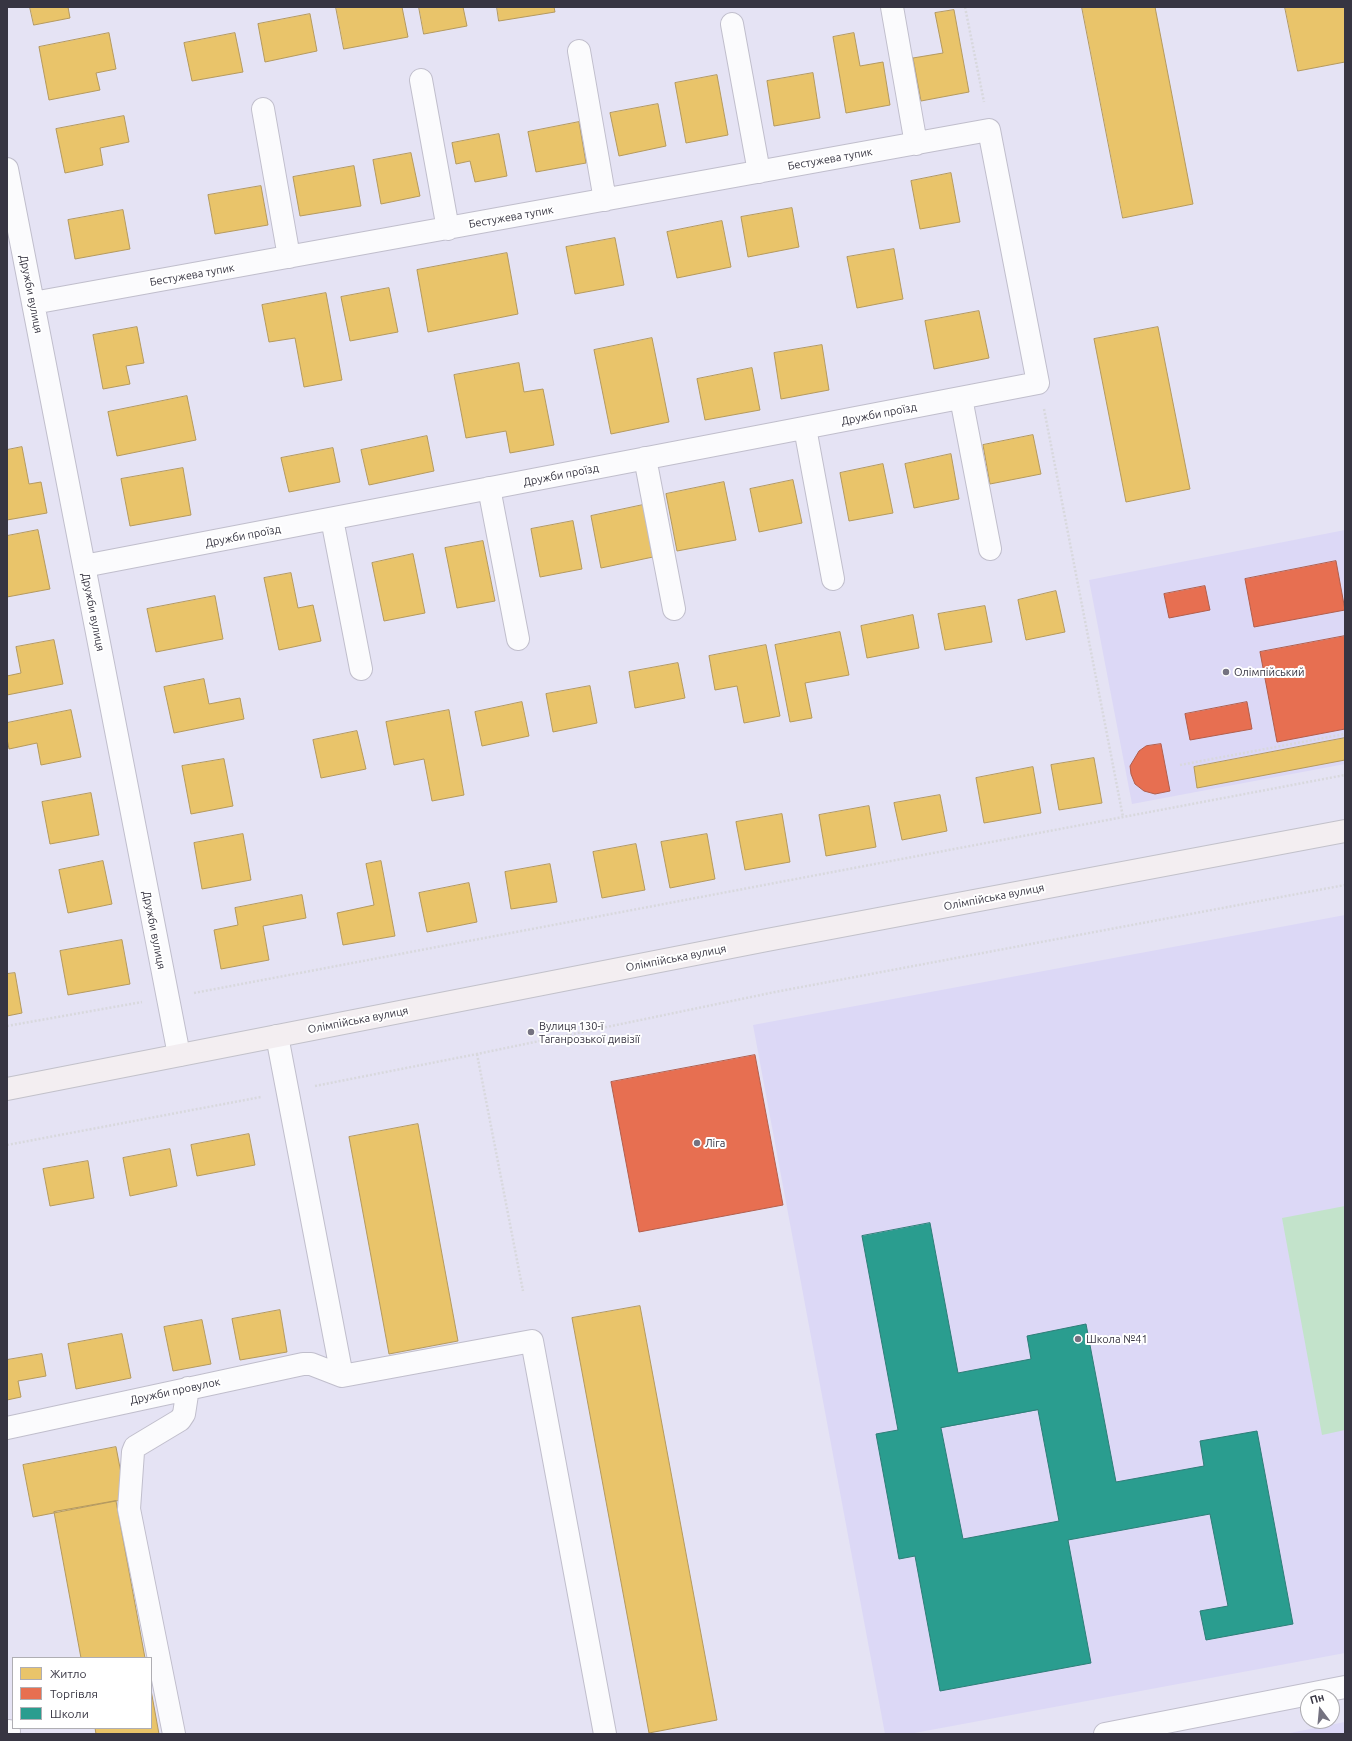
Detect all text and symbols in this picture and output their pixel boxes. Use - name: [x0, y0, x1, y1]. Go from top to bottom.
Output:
- street label: Бестужева тупик: [787, 145, 873, 173]
- street label: Бестужева тупик: [468, 203, 554, 231]
- street label: Дружби вулиця: [17, 254, 45, 334]
- street label: Бестужева тупик: [149, 261, 235, 289]
- street label: Дружби проїзд: [840, 400, 918, 428]
- street label: Дружби проїзд: [522, 461, 600, 489]
- street label: Дружби проїзд: [204, 522, 282, 550]
- street label: Дружби вулиця: [79, 572, 107, 652]
- place label: Олімпійський: [1234, 665, 1304, 679]
- marker: Олімпійський: [1221, 667, 1231, 677]
- street label: Олімпійська вулиця: [943, 881, 1045, 913]
- street label: Дружби вулиця: [140, 890, 168, 970]
- street label: Олімпійська вулиця: [625, 942, 727, 974]
- street label: Олімпійська вулиця: [307, 1004, 409, 1036]
- place label: Вулиця 130-ї Таганрозької дивізії: [539, 1019, 640, 1045]
- marker: Вулиця 130-ї Таганрозької дивізії: [526, 1027, 536, 1037]
- place label: Ліга: [705, 1136, 725, 1150]
- marker: Ліга: [692, 1138, 702, 1148]
- place label: Школа №41: [1086, 1332, 1148, 1346]
- marker: Школа №41: [1073, 1334, 1083, 1344]
- street label: Дружби провулок: [129, 1375, 221, 1407]
- legend: [12, 1657, 152, 1729]
- text: Житло: [50, 1667, 87, 1680]
- text: Торгівля: [50, 1687, 98, 1700]
- north arrow: [1300, 1689, 1340, 1729]
- text: Пн: [1308, 1691, 1326, 1706]
- text: Школи: [50, 1707, 89, 1720]

